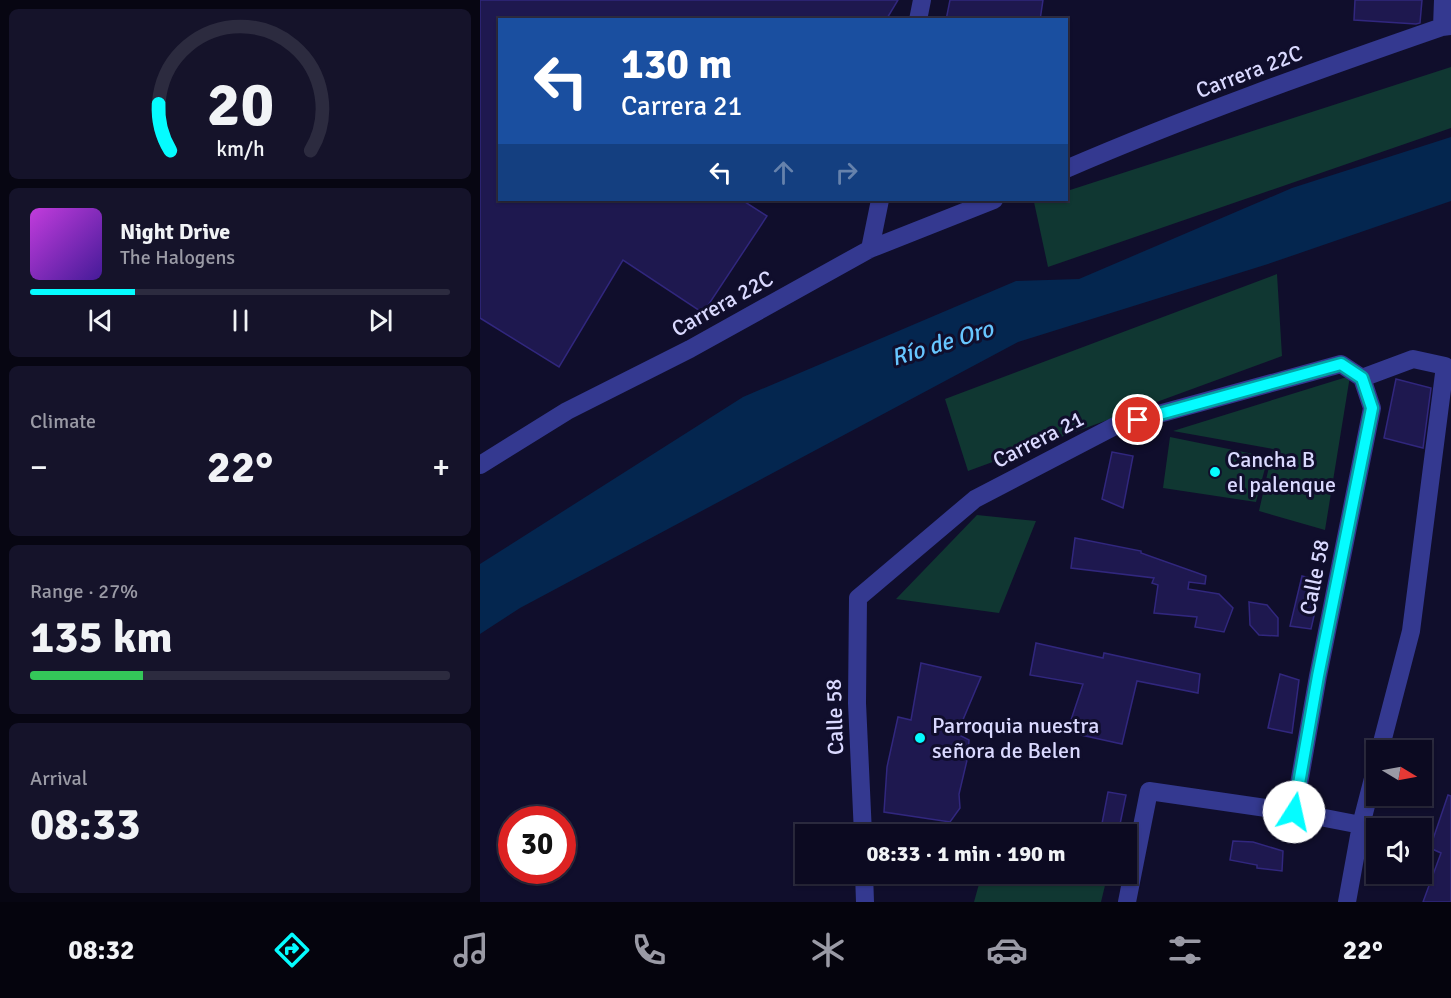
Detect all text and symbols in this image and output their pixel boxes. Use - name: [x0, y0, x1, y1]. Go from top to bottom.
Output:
- text: 130 m: [621, 39, 732, 90]
- street label: Carrera 22C: [1192, 39, 1306, 104]
- icon: left: [522, 42, 600, 120]
- text: 20: [206, 66, 274, 143]
- text: Carrera 21: [621, 90, 742, 123]
- text: km/h: [216, 136, 264, 162]
- icon: left: [704, 156, 737, 189]
- icon: ahead: [767, 156, 800, 189]
- icon: right: [830, 156, 863, 189]
- text: Night Drive: [120, 218, 230, 245]
- text: The Halogens: [120, 245, 235, 270]
- street label: Carrera 22C: [667, 264, 778, 342]
- icon: previous: [84, 304, 117, 337]
- icon: pause: [224, 304, 257, 337]
- icon: next: [364, 304, 397, 337]
- water label: Río de Oro: [887, 313, 998, 373]
- pin: [1112, 394, 1163, 445]
- icon: arrive: [1121, 403, 1154, 436]
- street label: Carrera 21: [988, 405, 1088, 474]
- text: Climate: [30, 409, 96, 434]
- text: 22°: [207, 440, 273, 495]
- place label: Cancha B el palenque: [1227, 446, 1336, 498]
- text: −: [30, 447, 48, 488]
- text: +: [432, 447, 450, 488]
- marker: Cancha B el palenque: [1208, 465, 1222, 479]
- street label: Calle 58: [1294, 537, 1335, 617]
- text: Range · 27%: [30, 579, 138, 604]
- text: 135 km: [30, 610, 173, 665]
- street label: Calle 58: [820, 678, 849, 756]
- place label: Parroquia nuestra señora de Belen: [932, 712, 1099, 764]
- marker: Parroquia nuestra señora de Belen: [913, 731, 927, 745]
- north arrow: [1366, 740, 1432, 806]
- map controls: [1366, 740, 1432, 884]
- text: Arrival: [30, 766, 88, 791]
- position arrow: [1262, 780, 1326, 844]
- text: 08:33: [30, 797, 140, 852]
- speed limit sign: 30: [498, 806, 576, 884]
- button: sound: [1366, 818, 1432, 884]
- text: 08:33 · 1 min · 190 m: [866, 840, 1066, 867]
- icon: directions: [271, 929, 313, 971]
- icon: music: [450, 929, 492, 971]
- icon: phone: [628, 929, 670, 971]
- icon: climate: [807, 929, 849, 971]
- icon: car: [986, 929, 1028, 971]
- icon: filters: [1164, 929, 1206, 971]
- text: 08:32: [68, 934, 135, 967]
- text: 22°: [1343, 934, 1383, 967]

